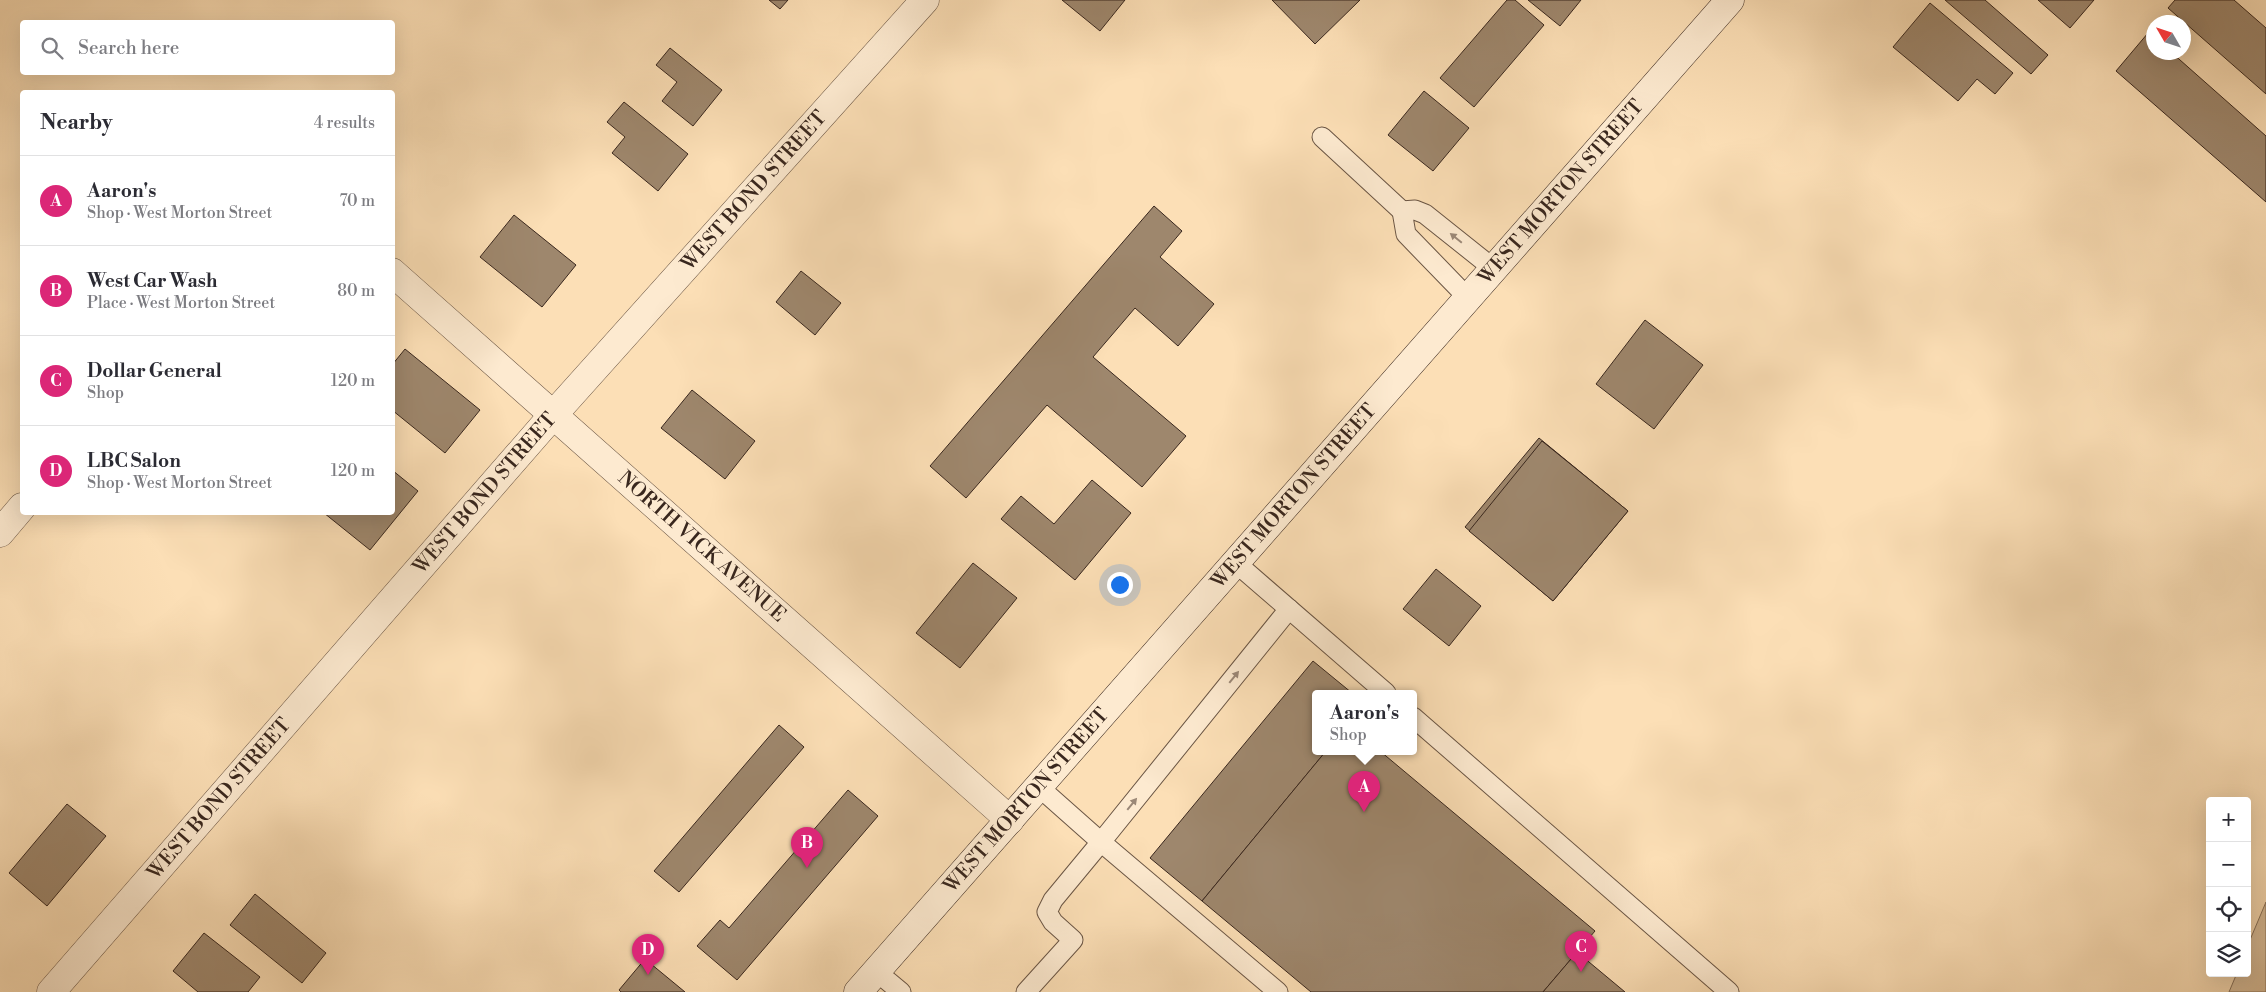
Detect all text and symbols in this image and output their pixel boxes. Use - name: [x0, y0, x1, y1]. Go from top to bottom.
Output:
- north arrow: [2146, 15, 2191, 60]
- search box: [20, 20, 395, 75]
- icon: search: [38, 34, 66, 62]
- text: Search here: [78, 36, 179, 60]
- street label: WEST MORTON STREET: [1473, 94, 1649, 290]
- street label: WEST BOND STREET: [675, 106, 832, 277]
- text: Nearby: [40, 110, 113, 136]
- text: 4 results: [314, 113, 375, 133]
- text: Aaron's: [87, 179, 156, 203]
- text: A: [50, 191, 62, 211]
- text: 70 m: [339, 191, 375, 211]
- text: Shop · West Morton Street: [87, 203, 272, 223]
- one-way arrow: [1450, 233, 1463, 244]
- text: West Car Wash: [87, 269, 218, 293]
- text: B: [50, 281, 62, 301]
- text: 80 m: [337, 281, 375, 301]
- text: Place · West Morton Street: [87, 293, 275, 313]
- text: Dollar General: [87, 359, 222, 383]
- text: C: [50, 371, 62, 391]
- text: 120 m: [331, 371, 375, 391]
- text: Shop: [87, 383, 124, 403]
- street label: WEST MORTON STREET: [1205, 399, 1382, 595]
- street label: WEST BOND STREET: [407, 407, 562, 580]
- text: LBC Salon: [87, 449, 181, 473]
- text: D: [50, 461, 62, 481]
- text: 120 m: [331, 461, 375, 481]
- street label: NORTH VICK AVENUE: [613, 466, 791, 628]
- text: Shop · West Morton Street: [87, 473, 272, 493]
- your location: [1107, 572, 1133, 598]
- one-way arrow: [1228, 671, 1239, 684]
- popup: [1312, 690, 1417, 755]
- text: Aaron's: [1330, 701, 1399, 725]
- street label: WEST MORTON STREET: [938, 703, 1114, 899]
- street label: WEST BOND STREET: [141, 713, 296, 886]
- text: Shop: [1330, 725, 1367, 745]
- pin: A: [1348, 771, 1380, 812]
- map controls: [2206, 797, 2251, 977]
- button: +: [2206, 797, 2251, 842]
- one-way arrow: [1126, 798, 1137, 811]
- pin: B: [791, 827, 823, 868]
- button: −: [2206, 842, 2251, 887]
- button: locate: [2206, 887, 2251, 932]
- pin: C: [1565, 931, 1597, 972]
- button: layers: [2206, 932, 2251, 977]
- pin: D: [632, 934, 664, 975]

